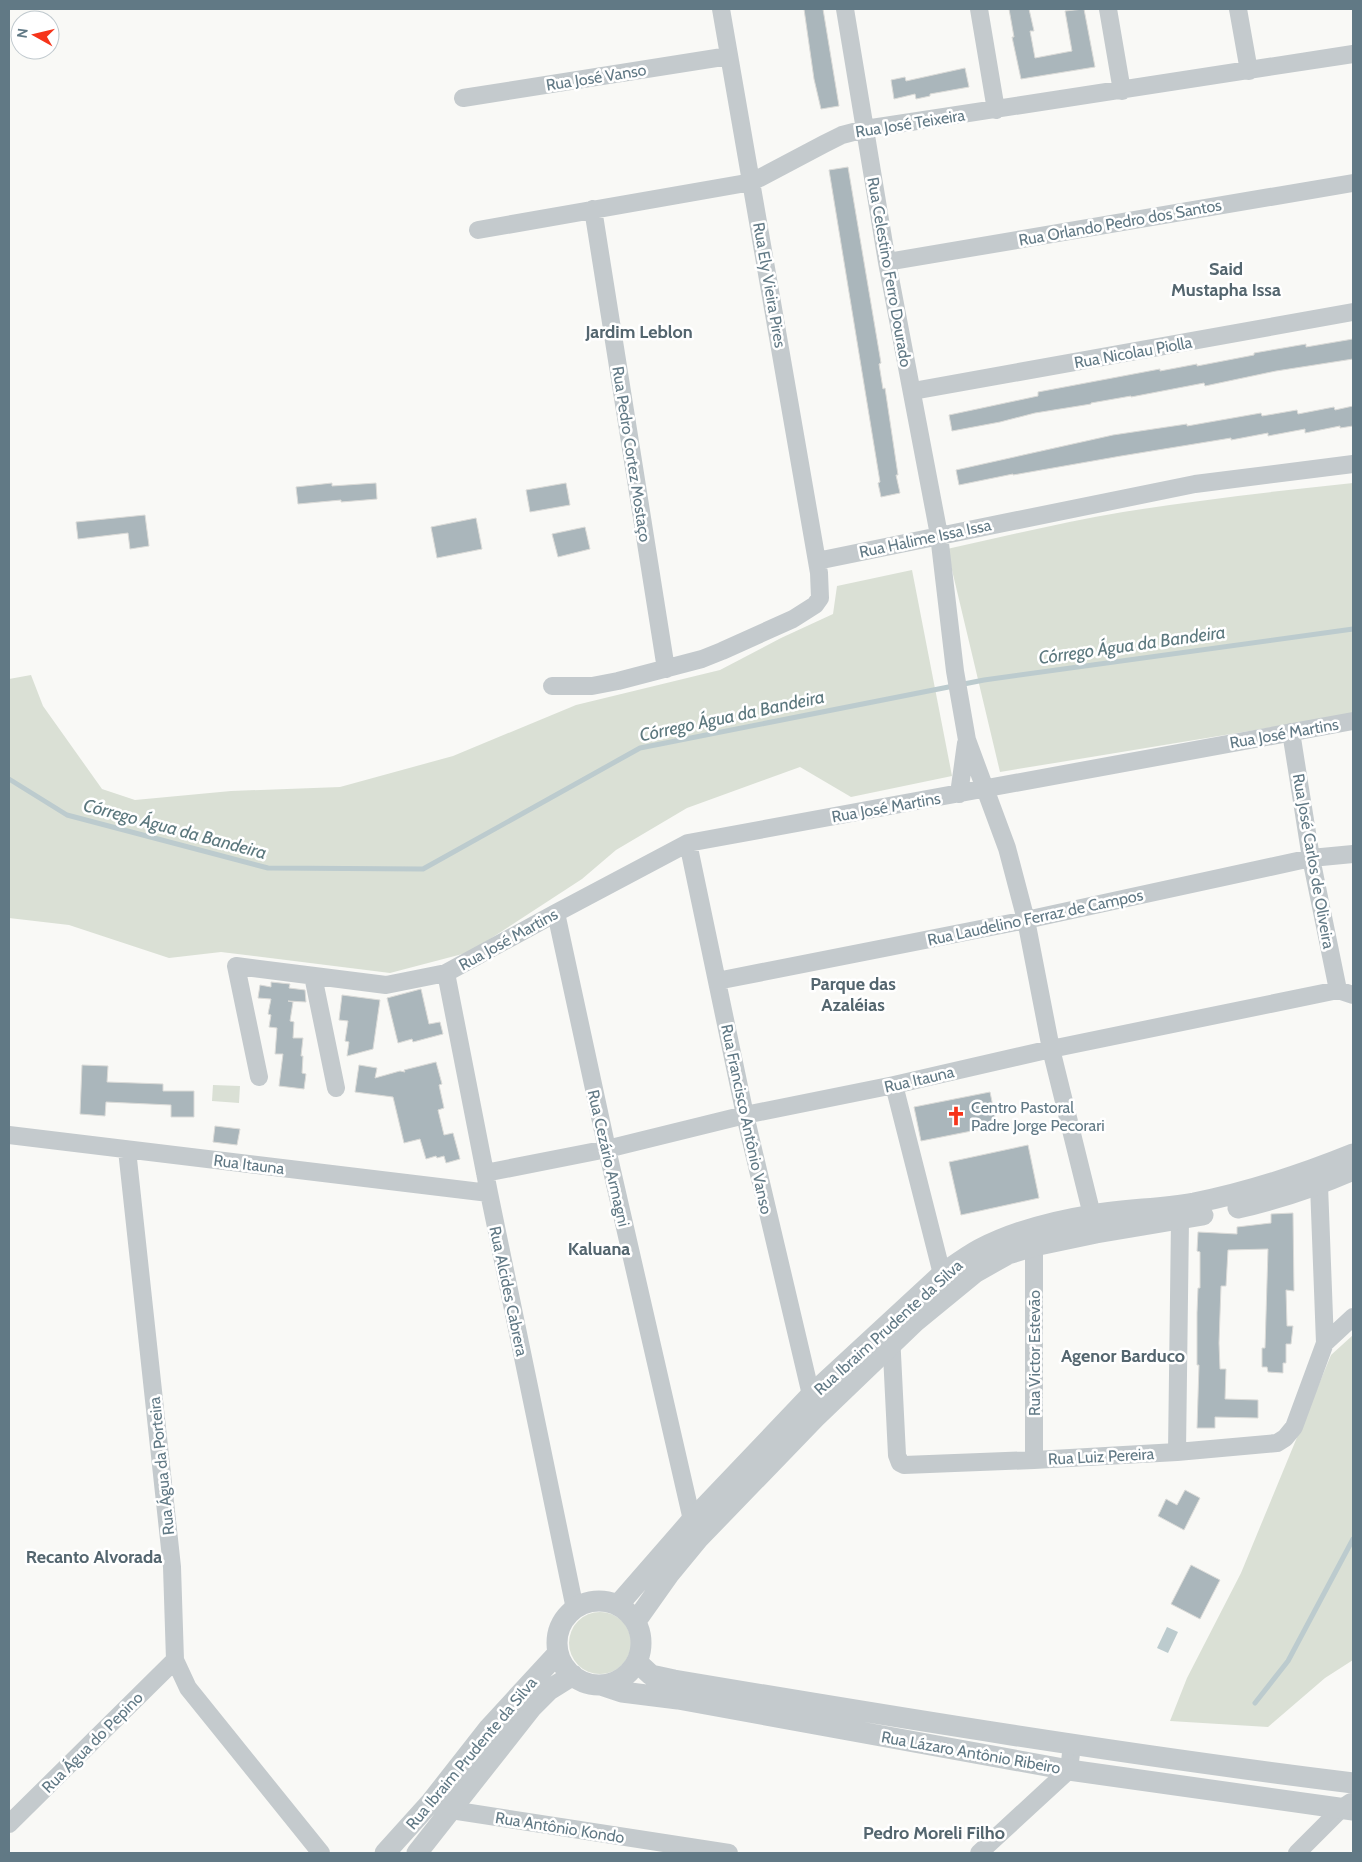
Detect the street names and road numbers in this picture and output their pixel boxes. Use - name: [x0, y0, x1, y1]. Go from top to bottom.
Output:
- street label: Rua José Vanso: [545, 60, 648, 95]
- street label: Rua José Teixeira: [854, 105, 966, 142]
- street label: Rua Celestino Ferro Dourado: [863, 176, 916, 369]
- street label: Rua Orlando Pedro dos Santos: [1017, 195, 1223, 250]
- street label: Rua Ely Vieira Pires: [749, 221, 790, 350]
- street label: Rua Nicolau Piolla: [1073, 333, 1194, 372]
- street label: Rua Pedro Cortez Mostaço: [608, 365, 655, 544]
- street label: Rua Halime Issa Issa: [857, 515, 993, 562]
- street label: Rua José Martins: [1228, 715, 1340, 752]
- street label: Rua José Carlos de Oliveira: [1289, 772, 1338, 950]
- street label: Rua José Martins: [830, 789, 942, 826]
- street label: Rua Laudelino Ferraz de Campos: [926, 885, 1145, 950]
- street label: Rua José Martins: [455, 904, 561, 974]
- street label: Rua Francisco Antônio Vanso: [717, 1022, 776, 1216]
- street label: Rua Itauna: [882, 1062, 956, 1097]
- street label: Rua Cezário Armagni: [584, 1088, 634, 1228]
- street label: Rua Itauna: [212, 1151, 286, 1178]
- street label: Rua Alcides Cabrera: [485, 1224, 532, 1358]
- street label: Rua Ibraim Prudente da Silva: [810, 1256, 967, 1399]
- street label: Rua Victor Estevão: [1025, 1290, 1044, 1416]
- street label: Rua Água da Porteira: [145, 1396, 178, 1536]
- street label: Rua Luiz Pereira: [1048, 1444, 1155, 1469]
- street label: Rua Ibraim Prudente da Silva: [402, 1673, 541, 1833]
- street label: Rua Água do Pepino: [38, 1688, 147, 1797]
- street label: Rua Lázaro Antônio Ribeiro: [880, 1727, 1062, 1778]
- street label: Rua Antônio Kondo: [494, 1808, 626, 1847]

